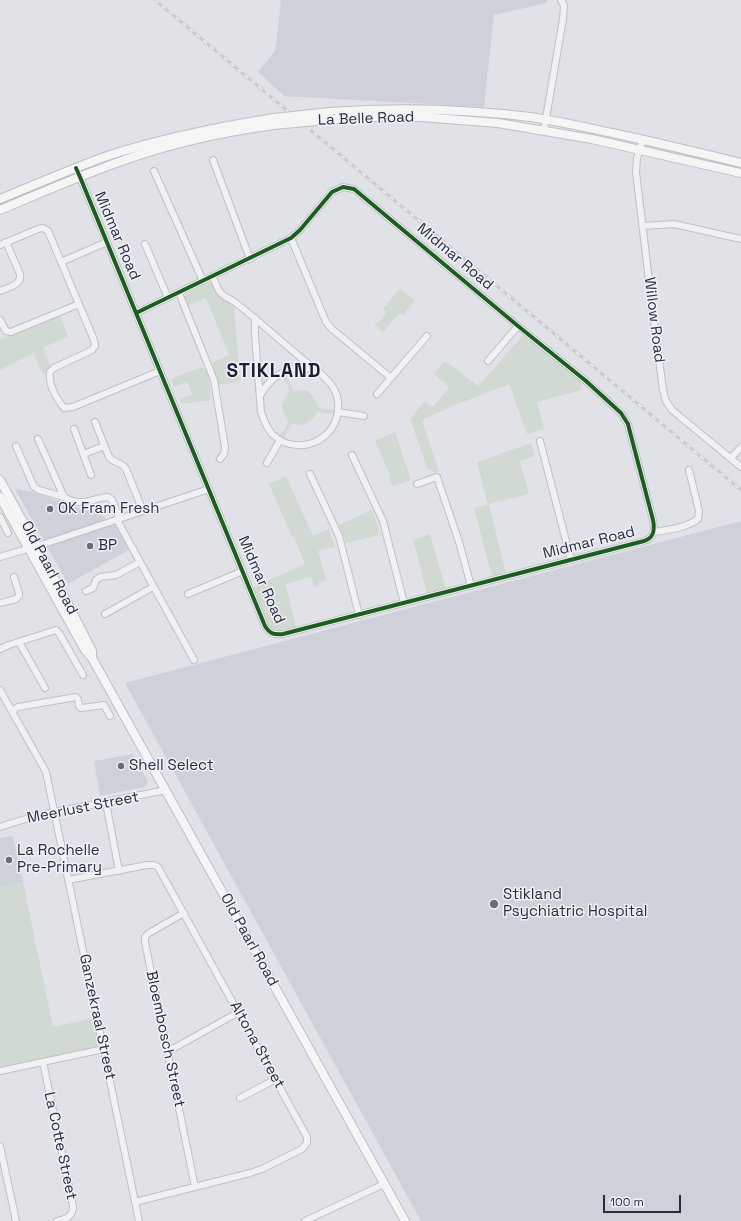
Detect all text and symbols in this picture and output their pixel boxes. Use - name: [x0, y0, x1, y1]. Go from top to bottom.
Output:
- street label: La Belle Road: [318, 108, 414, 130]
- street label: Midmar Road: [90, 189, 144, 283]
- street label: Midmar Road: [413, 220, 497, 294]
- street label: Willow Road: [640, 276, 668, 364]
- district label: STIKLAND: [227, 361, 321, 383]
- place label: OK Fram Fresh: [58, 500, 159, 518]
- marker: OK Fram Fresh: [45, 504, 55, 514]
- street label: Old Paarl Road: [17, 518, 81, 618]
- street label: Midmar Road: [541, 523, 637, 563]
- street label: Midmar Road: [234, 533, 288, 627]
- place label: BP: [98, 537, 117, 555]
- marker: BP: [85, 541, 95, 551]
- place label: Shell Select: [129, 757, 214, 775]
- marker: Shell Select: [116, 761, 126, 771]
- street label: Meerlust Street: [26, 788, 140, 828]
- place label: La Rochelle Pre-Primary: [17, 842, 102, 877]
- marker: La Rochelle Pre-Primary: [4, 855, 14, 865]
- place label: Stikland Psychiatric Hospital: [503, 886, 647, 921]
- street label: Old Paarl Road: [216, 890, 282, 990]
- marker: Stikland Psychiatric Hospital: [488, 898, 500, 910]
- street label: Ganzekraal Street: [75, 952, 119, 1082]
- street label: Bloembosch Street: [142, 969, 188, 1109]
- street label: Altona Street: [226, 998, 288, 1092]
- street label: La Cotte Street: [40, 1090, 80, 1202]
- scale bar: [605, 1187, 683, 1213]
- text: 100 m: [610, 1194, 644, 1210]

